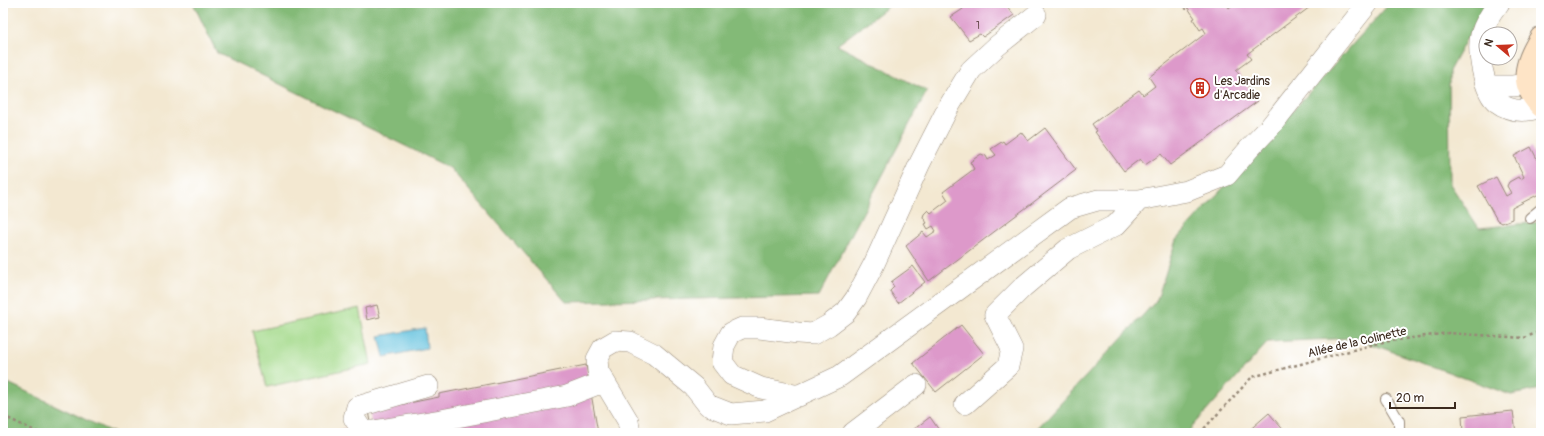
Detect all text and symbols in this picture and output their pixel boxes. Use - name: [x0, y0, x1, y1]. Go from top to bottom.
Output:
- house number: 1: [976, 20, 980, 32]
- north arrow: [1478, 26, 1518, 66]
- text: N: [1482, 37, 1497, 49]
- place label: Les Jardins d'Arcadie: [1214, 74, 1270, 103]
- building icon: Les Jardins d'Arcadie: [1189, 77, 1211, 99]
- street label: Allée de la Colinette: [1306, 324, 1408, 361]
- scale bar: [1390, 384, 1455, 410]
- text: 20 m: [1396, 391, 1425, 406]

